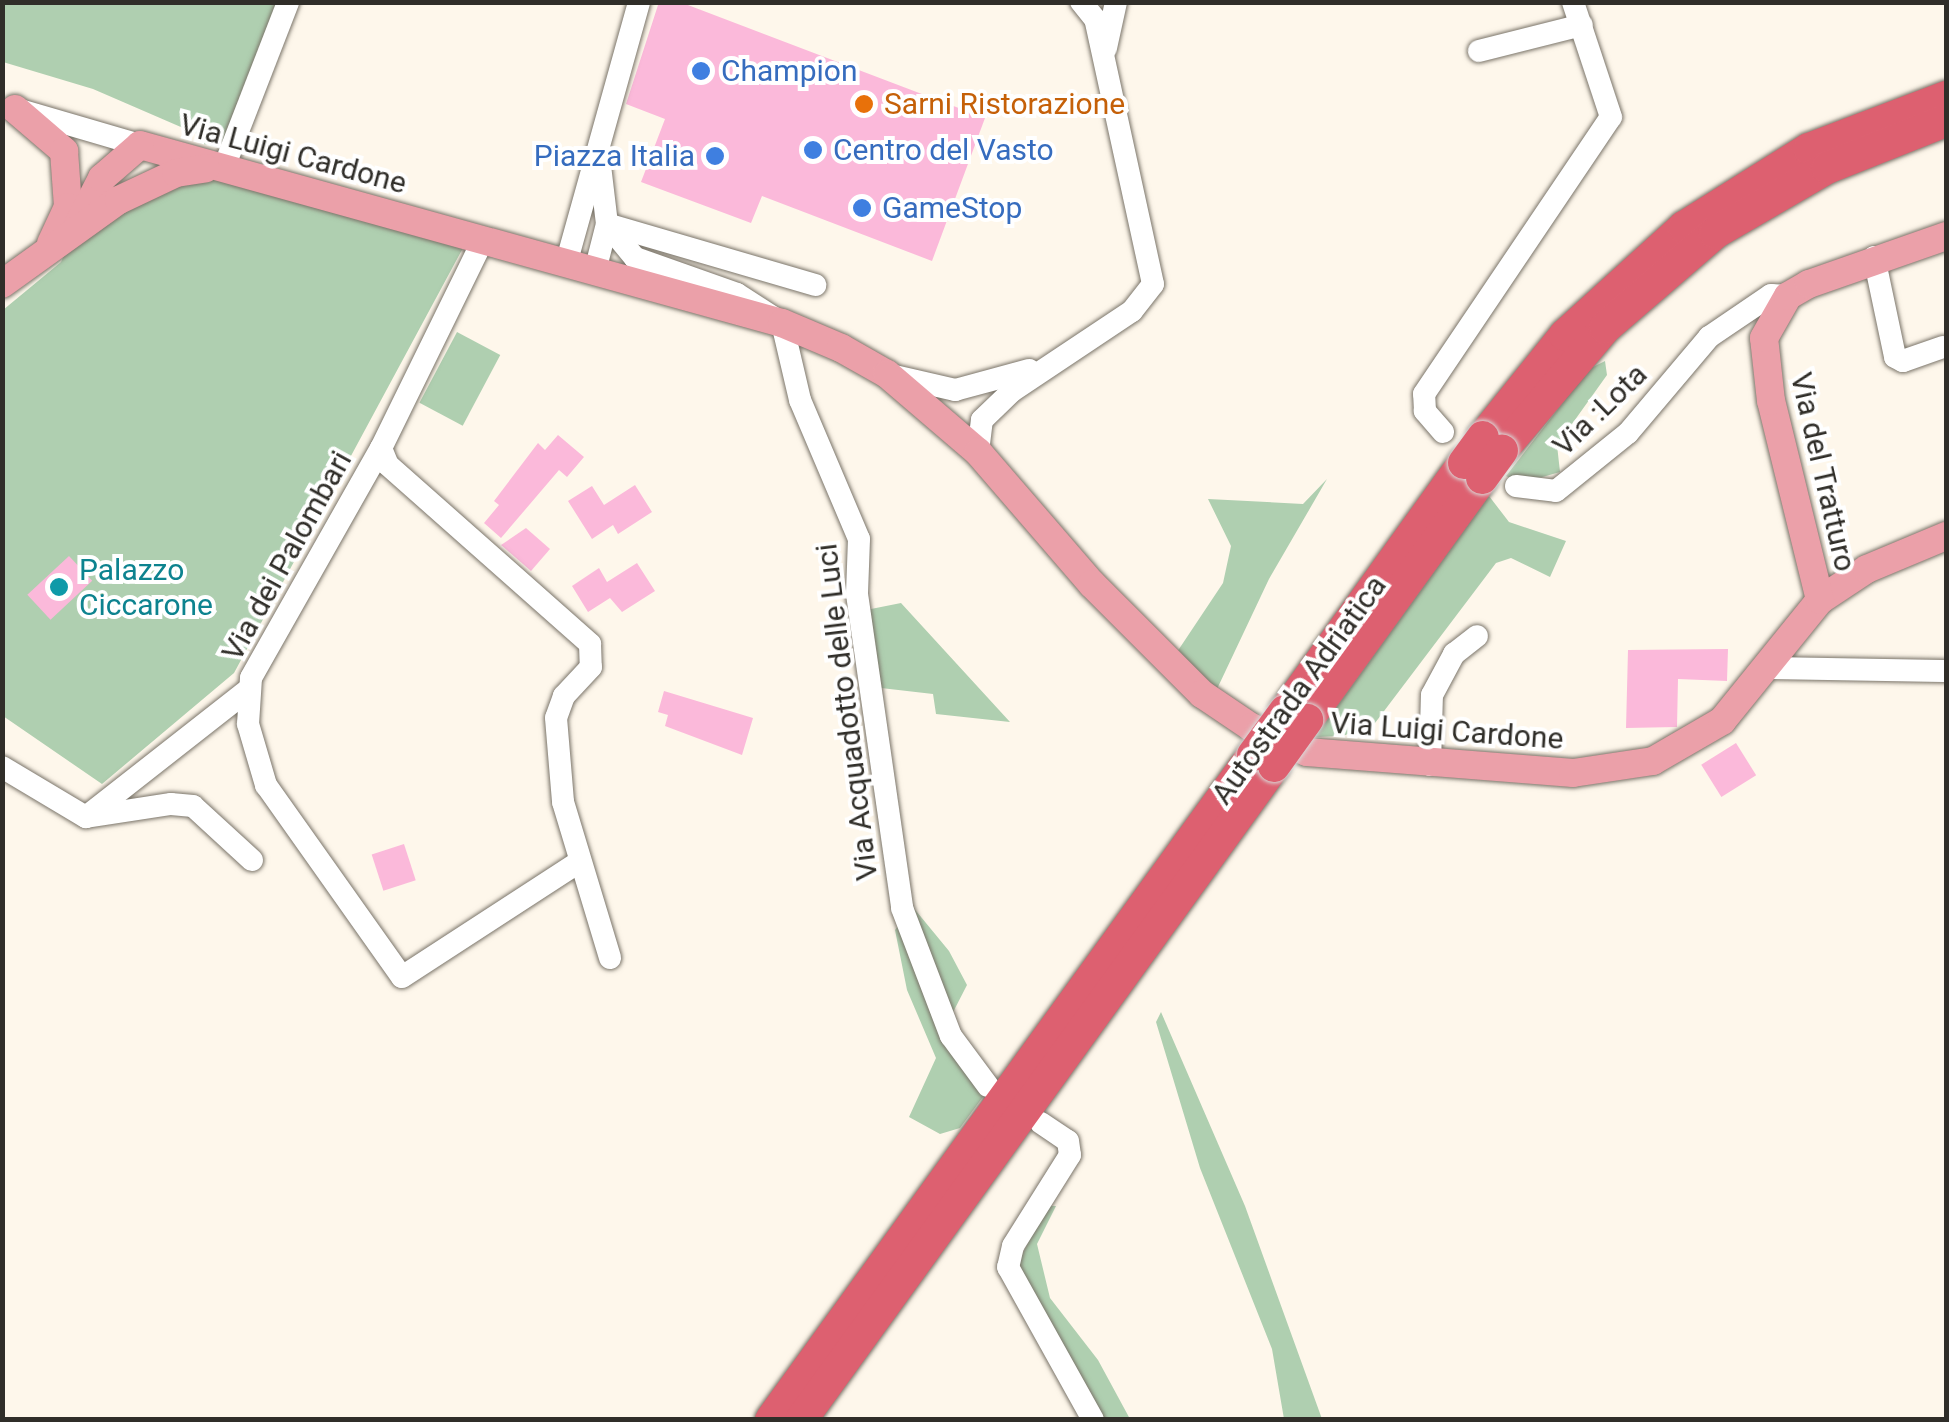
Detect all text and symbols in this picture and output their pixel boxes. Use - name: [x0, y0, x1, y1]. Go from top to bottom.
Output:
- place label: Champion: [721, 53, 857, 89]
- marker: Champion: [690, 60, 712, 82]
- place label: Sarni Ristorazione: [884, 86, 1125, 122]
- marker: Sarni Ristorazione: [853, 93, 875, 115]
- street label: Via Luigi Cardone: [176, 106, 410, 202]
- place label: Centro del Vasto: [833, 132, 1054, 168]
- place label: Piazza Italia: [534, 138, 695, 174]
- marker: Centro del Vasto: [802, 139, 824, 161]
- marker: Piazza Italia: [704, 145, 726, 167]
- place label: GameStop: [882, 190, 1022, 226]
- marker: GameStop: [851, 197, 873, 219]
- street label: Via :Lota: [1545, 356, 1655, 464]
- street label: Via del Tratturo: [1783, 369, 1863, 575]
- street label: Via dei Palombari: [215, 445, 359, 667]
- street label: Via Acquadotto delle Luci: [808, 542, 886, 882]
- place label: Palazzo Ciccarone: [79, 552, 213, 622]
- street label: Autostrada Adriatica: [1204, 569, 1394, 811]
- marker: Palazzo Ciccarone: [48, 576, 70, 598]
- street label: Via Luigi Cardone: [1329, 705, 1565, 757]

